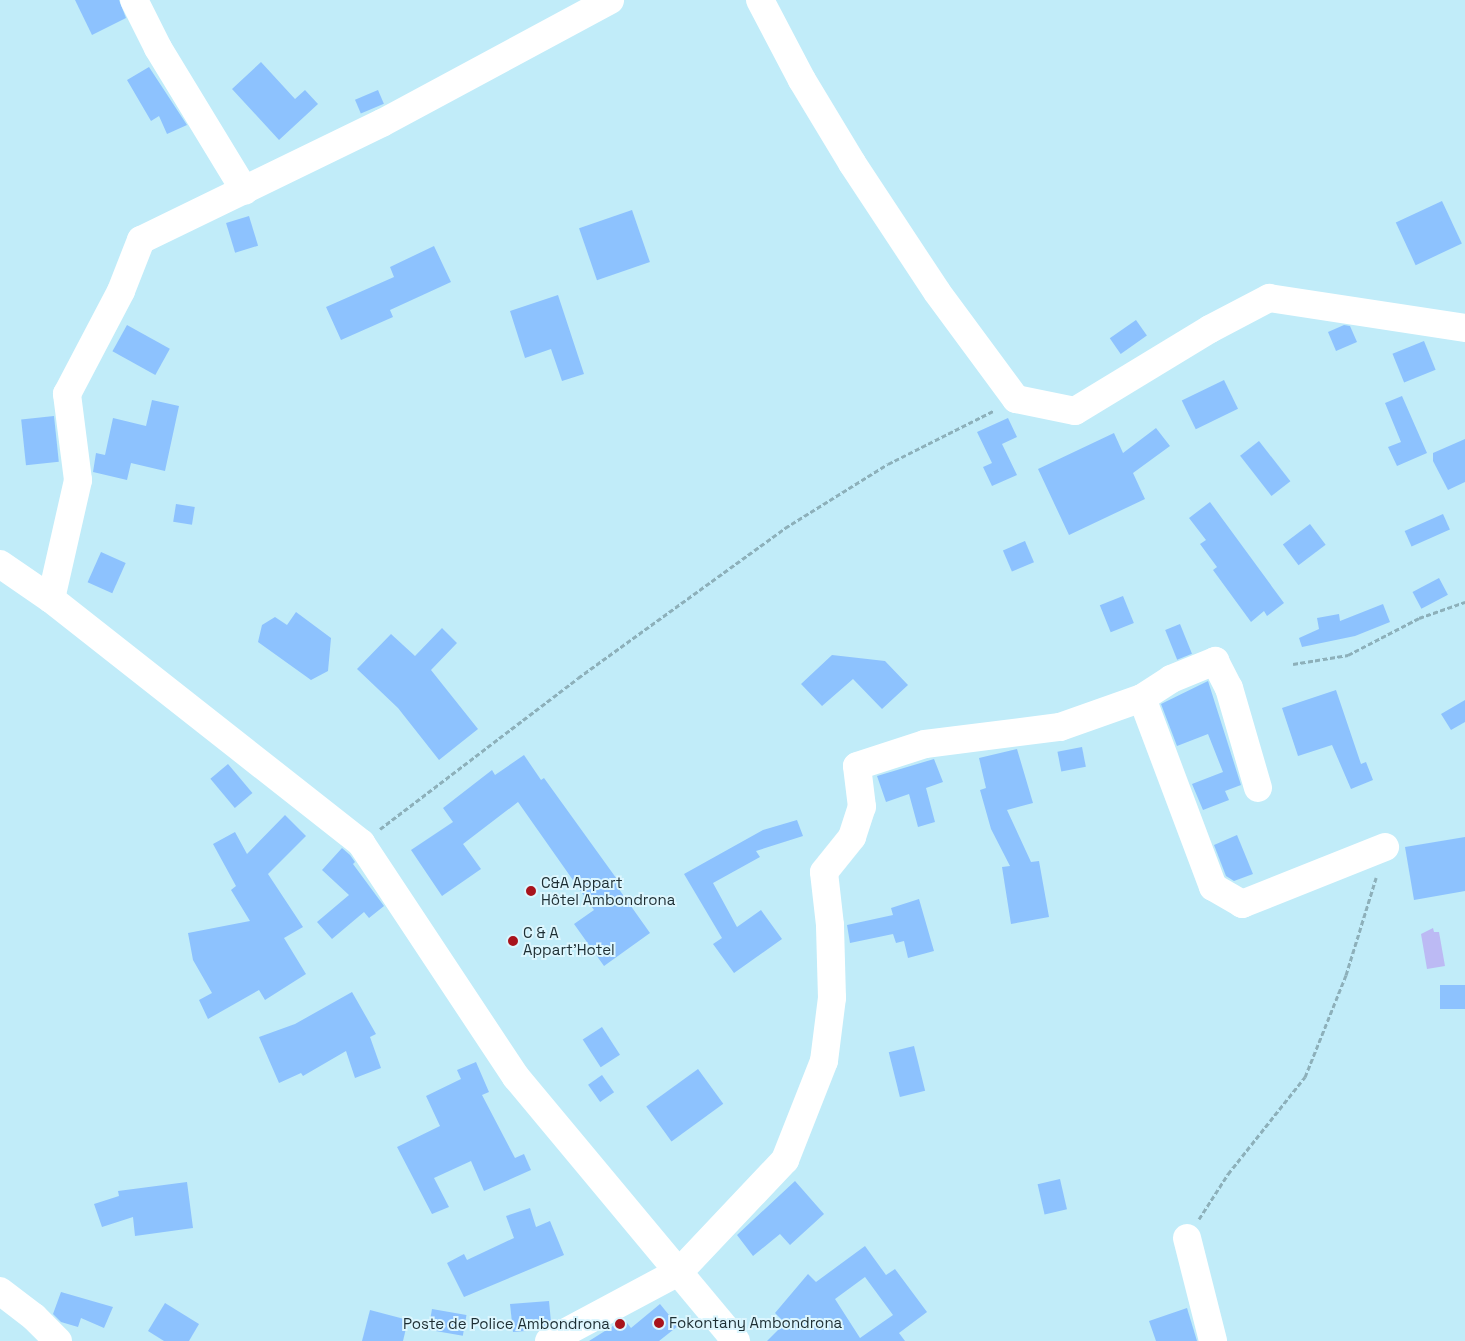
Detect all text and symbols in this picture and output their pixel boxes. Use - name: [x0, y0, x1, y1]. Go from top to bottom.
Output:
- place label: C&A Appart Hôtel Ambondrona: [541, 873, 675, 908]
- marker: C&A Appart Hôtel Ambondrona: [525, 885, 537, 897]
- place label: C & A Appart'Hotel: [523, 923, 615, 958]
- marker: C & A Appart'Hotel: [507, 935, 519, 947]
- place label: Fokontany Ambondrona: [669, 1314, 842, 1332]
- place label: Poste de Police Ambondrona: [403, 1315, 610, 1333]
- marker: Fokontany Ambondrona: [653, 1317, 665, 1329]
- marker: Poste de Police Ambondrona: [614, 1318, 626, 1330]

